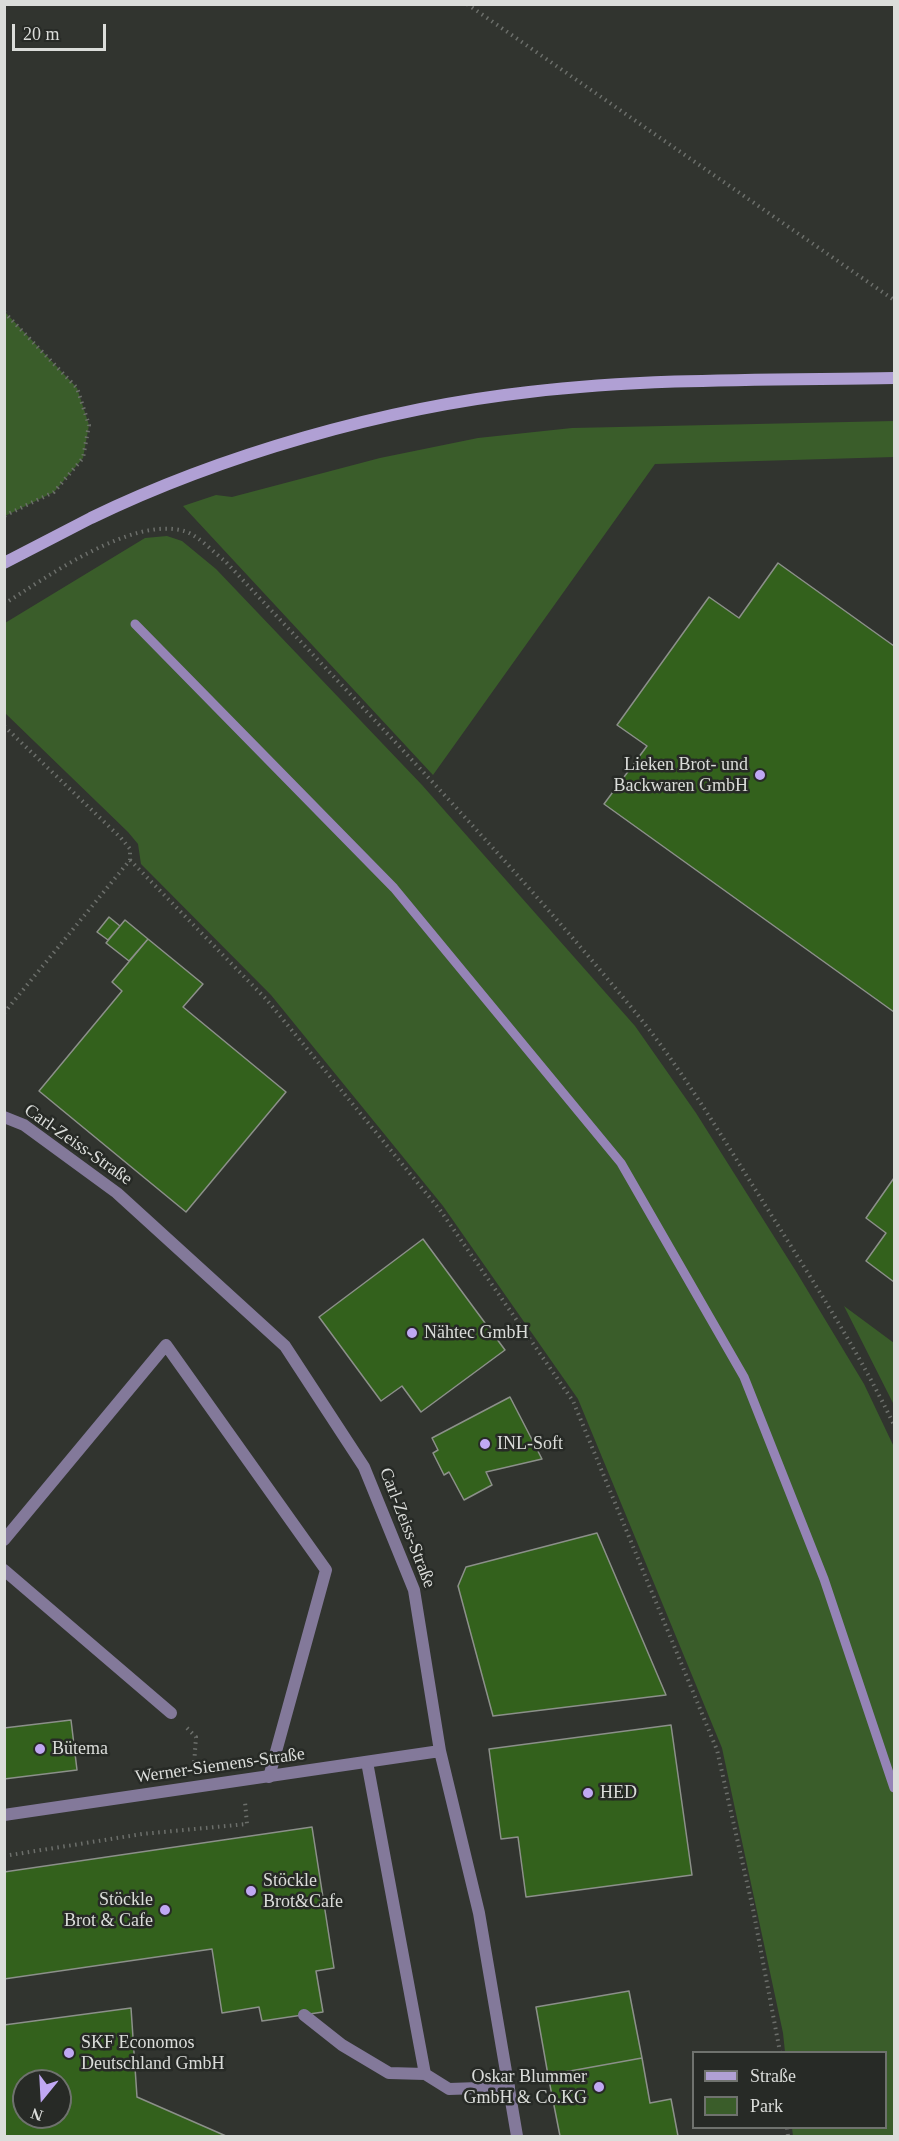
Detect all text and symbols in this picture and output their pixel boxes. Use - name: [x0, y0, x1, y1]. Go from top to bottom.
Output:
- scale bar: [15, 12, 110, 50]
- text: 20 m: [23, 24, 60, 44]
- place label: Lieken Brot- und Backwaren GmbH: [614, 754, 748, 796]
- marker: Lieken Brot- und Backwaren GmbH: [753, 768, 767, 782]
- street label: Carl-Zeiss-Straße: [20, 1100, 136, 1190]
- place label: Nähtec GmbH: [424, 1322, 528, 1344]
- marker: Nähtec GmbH: [405, 1326, 419, 1340]
- place label: INL-Soft: [497, 1433, 563, 1455]
- marker: INL-Soft: [478, 1437, 492, 1451]
- street label: Carl-Zeiss-Straße: [374, 1465, 440, 1591]
- place label: Bütema: [52, 1738, 108, 1760]
- marker: Bütema: [33, 1742, 47, 1756]
- street label: Werner-Siemens-Straße: [134, 1743, 306, 1789]
- place label: HED: [600, 1782, 637, 1804]
- marker: HED: [581, 1786, 595, 1800]
- place label: Stöckle Brot&Cafe: [263, 1870, 343, 1912]
- marker: Stöckle Brot&Cafe: [244, 1884, 258, 1898]
- place label: Stöckle Brot & Cafe: [64, 1889, 153, 1932]
- marker: Stöckle Brot & Cafe: [158, 1903, 172, 1917]
- place label: SKF Economos Deutschland GmbH: [81, 2032, 224, 2074]
- marker: SKF Economos Deutschland GmbH: [62, 2046, 76, 2060]
- legend: [692, 2051, 887, 2129]
- place label: Oskar Blummer GmbH & Co.KG: [463, 2066, 587, 2108]
- text: Straße: [750, 2066, 796, 2086]
- north arrow: [12, 2069, 72, 2129]
- marker: Oskar Blummer GmbH & Co.KG: [592, 2080, 606, 2094]
- text: Park: [750, 2096, 783, 2116]
- text: N: [29, 2105, 45, 2125]

